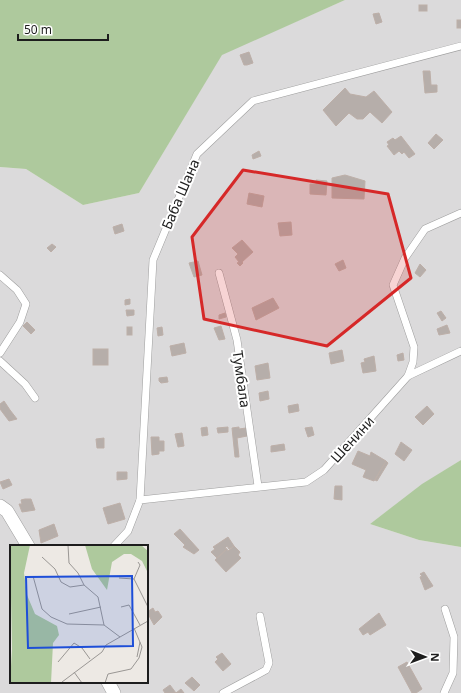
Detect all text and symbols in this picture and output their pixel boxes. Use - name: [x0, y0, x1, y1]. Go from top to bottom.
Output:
- scale bar: [18, 16, 108, 42]
- text: 50 m: [24, 21, 52, 38]
- street label: Баба Шана: [157, 156, 203, 232]
- street label: Тумбала: [229, 349, 255, 409]
- street label: Шенини: [326, 412, 378, 466]
- inset map: [10, 545, 148, 683]
- north arrow: [405, 637, 445, 677]
- text: N: [428, 653, 443, 662]

